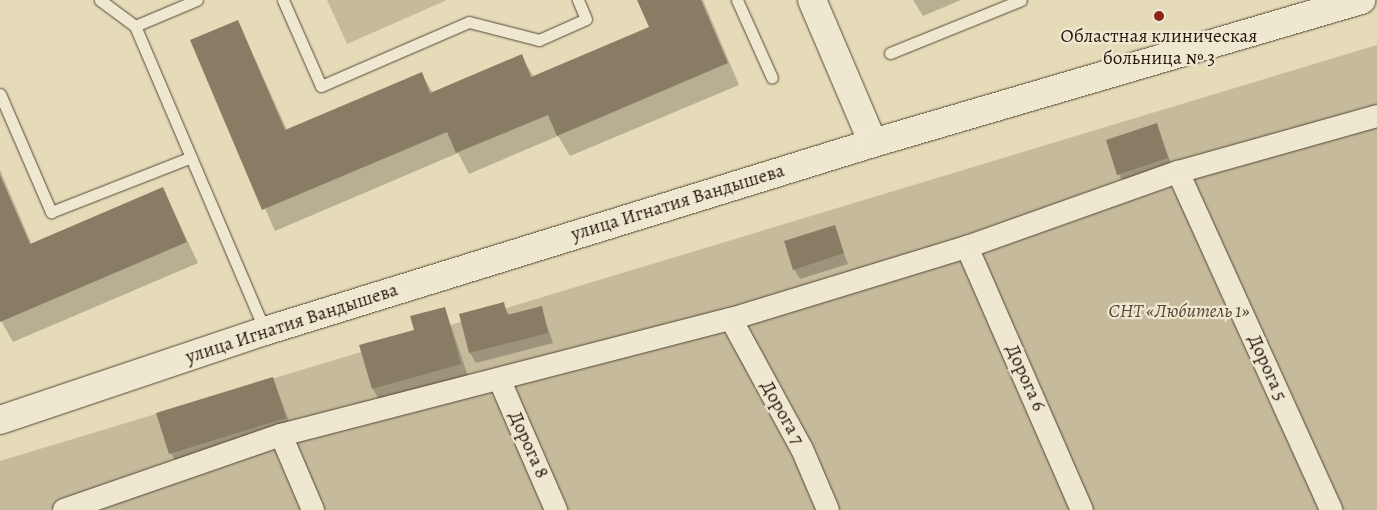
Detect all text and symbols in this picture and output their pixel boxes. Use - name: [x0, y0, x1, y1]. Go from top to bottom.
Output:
- marker: Областная клиническая больница № 3: [1152, 9, 1166, 23]
- place label: Областная клиническая больница № 3: [1061, 26, 1257, 70]
- street label: улица Игнатия Вандышева: [569, 160, 787, 246]
- street label: улица Игнатия Вандышева: [183, 279, 401, 369]
- park label: СНТ «Любитель 1»: [1108, 301, 1250, 323]
- street label: Дорога 5: [1242, 331, 1292, 405]
- street label: Дорога 6: [1000, 341, 1050, 415]
- street label: Дорога 7: [755, 377, 809, 449]
- street label: Дорога 8: [503, 408, 553, 482]

